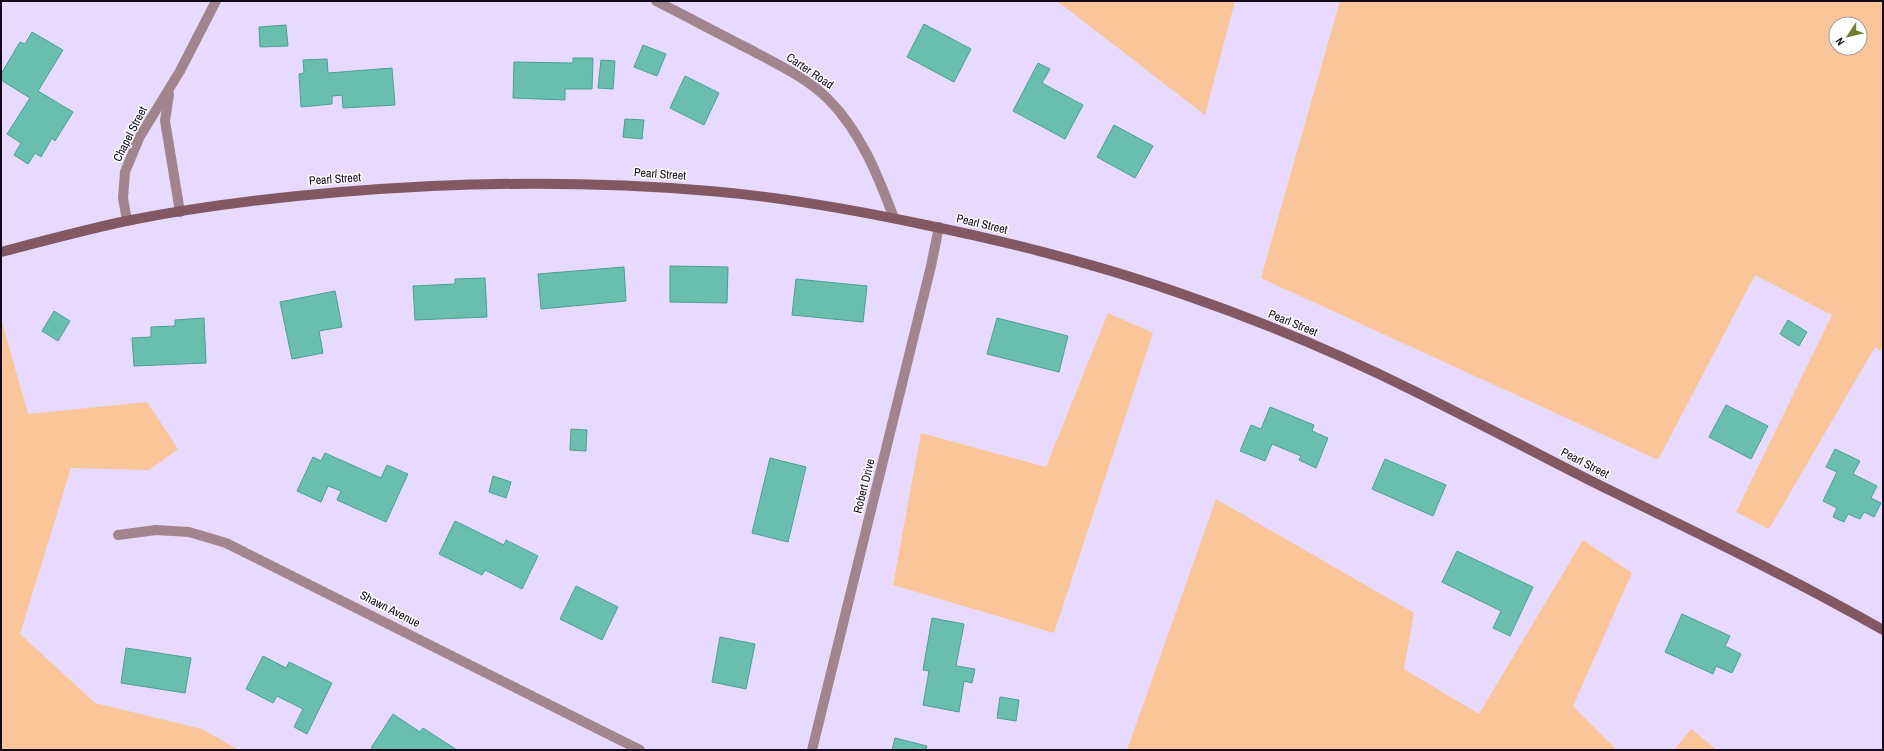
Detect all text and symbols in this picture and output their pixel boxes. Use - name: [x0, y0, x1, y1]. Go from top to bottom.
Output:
- north arrow: [1828, 16, 1868, 56]
- text: N: [1832, 35, 1847, 48]
- street label: Carter Road: [783, 49, 837, 93]
- street label: Chapel Street: [109, 103, 151, 164]
- street label: Pearl Street: [634, 164, 687, 184]
- street label: Pearl Street: [309, 169, 362, 189]
- street label: Pearl Street: [955, 210, 1009, 238]
- street label: Pearl Street: [1266, 306, 1320, 340]
- street label: Pearl Street: [1558, 444, 1612, 482]
- street label: Robert Drive: [849, 457, 879, 515]
- street label: Shawn Avenue: [357, 587, 423, 631]

